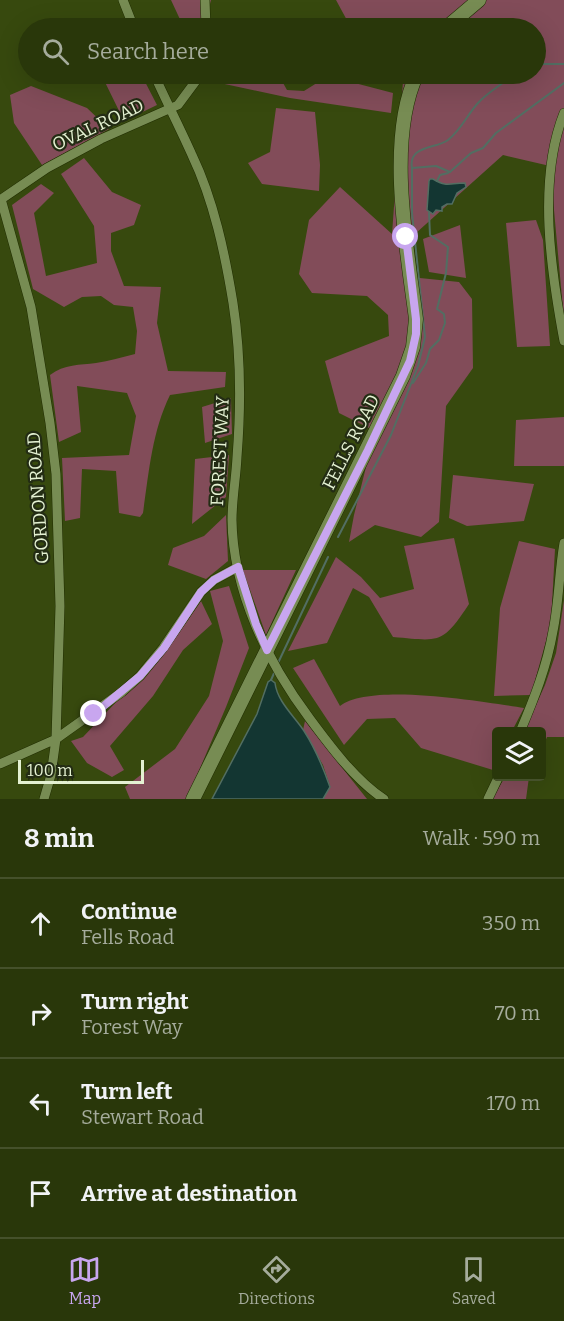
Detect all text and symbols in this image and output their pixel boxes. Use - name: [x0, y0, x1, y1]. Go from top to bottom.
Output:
- search box: [18, 18, 546, 84]
- icon: search: [39, 35, 72, 68]
- text: Search here: [87, 38, 209, 65]
- street label: OVAL ROAD: [49, 94, 147, 156]
- route start: [392, 223, 418, 249]
- street label: FELLS ROAD: [318, 391, 384, 493]
- street label: FOREST WAY: [206, 395, 234, 507]
- street label: GORDON ROAD: [22, 431, 54, 565]
- route end: [80, 700, 106, 726]
- map controls: [492, 727, 546, 781]
- button: layers: [492, 727, 546, 781]
- scale bar: [18, 757, 144, 784]
- text: 100 m: [27, 761, 72, 780]
- text: 8 min: [24, 823, 94, 854]
- text: Walk · 590 m: [423, 826, 540, 850]
- text: Continue: [81, 898, 177, 925]
- icon: ahead: [24, 907, 57, 940]
- text: 350 m: [482, 911, 540, 935]
- text: Fells Road: [81, 925, 174, 949]
- text: Turn right: [81, 988, 189, 1015]
- icon: right: [24, 997, 57, 1030]
- text: 70 m: [494, 1001, 540, 1025]
- text: Forest Way: [81, 1015, 183, 1039]
- text: Turn left: [81, 1078, 173, 1105]
- icon: left: [24, 1087, 57, 1120]
- text: 170 m: [487, 1091, 540, 1115]
- text: Stewart Road: [81, 1105, 204, 1129]
- icon: arrive: [24, 1177, 57, 1210]
- text: Arrive at destination: [81, 1180, 297, 1207]
- tab: Map: [68, 1253, 101, 1308]
- tab: Directions: [238, 1253, 315, 1308]
- tab: Saved: [452, 1253, 496, 1308]

